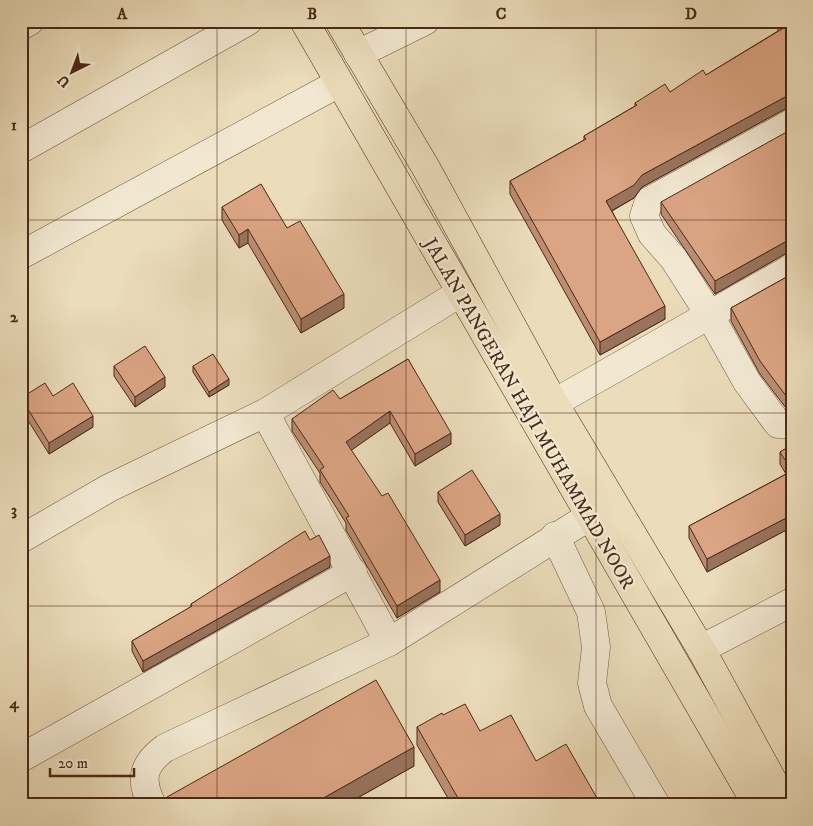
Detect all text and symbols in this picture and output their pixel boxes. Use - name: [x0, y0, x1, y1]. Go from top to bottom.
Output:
- text: A: [116, 4, 128, 24]
- text: B: [307, 4, 317, 24]
- text: C: [496, 4, 506, 24]
- text: D: [685, 4, 697, 24]
- north arrow: [48, 48, 98, 98]
- text: U: [54, 70, 74, 91]
- text: 1: [11, 115, 17, 135]
- street label: JALAN PANGERAN HAJI MUHAMMAD NOOR: [417, 232, 639, 594]
- text: 2: [10, 307, 19, 327]
- text: 3: [11, 500, 17, 520]
- text: 4: [8, 693, 19, 713]
- scale bar: [50, 746, 134, 778]
- text: 20 m: [58, 754, 88, 773]

